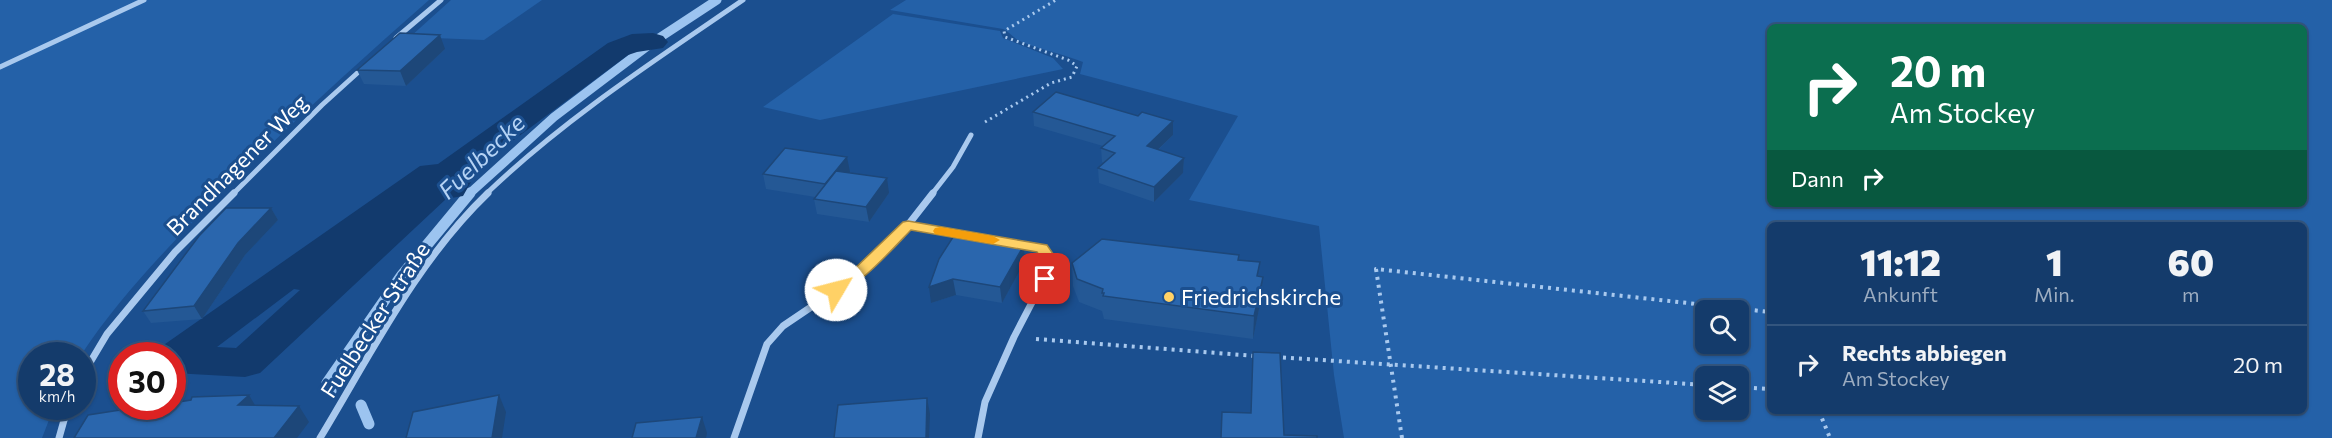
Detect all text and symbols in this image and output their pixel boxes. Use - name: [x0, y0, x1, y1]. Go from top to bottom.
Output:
- text: 20 m: [1890, 44, 1986, 96]
- icon: right: [1791, 48, 1869, 126]
- street label: Brandhagener Weg: [160, 88, 313, 241]
- text: Am Stockey: [1890, 96, 2035, 129]
- water label: Fuelbecke: [432, 107, 531, 204]
- icon: right: [1856, 162, 1889, 195]
- text: Dann: [1791, 165, 1844, 192]
- street label: Fuelbecker Straße: [314, 237, 435, 403]
- text: 11:12: [1860, 239, 1941, 283]
- text: 1: [2046, 239, 2063, 283]
- text: 60: [2167, 239, 2214, 283]
- pin: [1019, 253, 1070, 304]
- position arrow: [804, 258, 868, 322]
- icon: arrive: [1028, 262, 1061, 295]
- text: Ankunft: [1863, 282, 1938, 306]
- text: Min.: [2034, 282, 2075, 306]
- text: m: [2182, 282, 2199, 306]
- place label: Friedrichskirche: [1181, 283, 1341, 310]
- marker: Friedrichskirche: [1162, 290, 1176, 304]
- map controls: [1695, 300, 1749, 420]
- button: search: [1695, 300, 1749, 354]
- text: Rechts abbiegen: [1842, 339, 2007, 366]
- speed limit sign: 30: [108, 342, 186, 420]
- icon: right: [1791, 348, 1824, 381]
- text: 20 m: [2233, 351, 2283, 378]
- text: 28: [39, 355, 75, 392]
- button: layers: [1695, 366, 1749, 420]
- text: Am Stockey: [1842, 366, 1950, 390]
- text: km/h: [39, 387, 75, 405]

